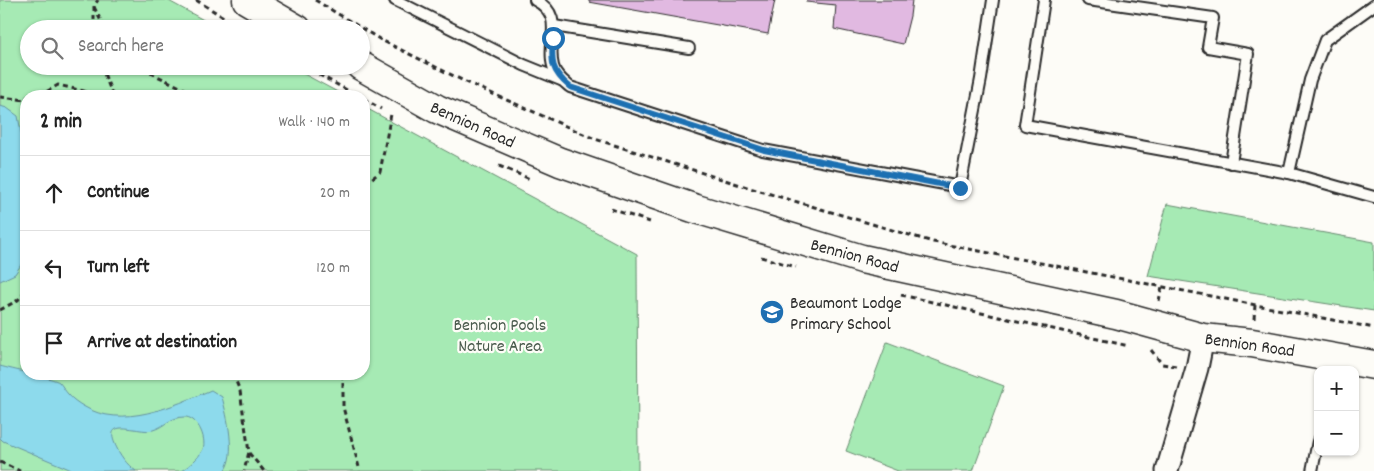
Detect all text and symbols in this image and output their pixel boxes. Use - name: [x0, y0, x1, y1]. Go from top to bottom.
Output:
- search box: [20, 20, 370, 75]
- route start: [542, 27, 565, 50]
- icon: search: [38, 34, 66, 62]
- text: Search here: [78, 34, 164, 61]
- street label: Bennion Road: [426, 96, 518, 156]
- text: 2 min: [40, 108, 82, 138]
- text: Walk · 140 m: [278, 111, 350, 134]
- route end: [949, 177, 972, 200]
- icon: ahead: [40, 179, 68, 207]
- text: Continue: [87, 180, 149, 207]
- text: 20 m: [320, 182, 350, 205]
- street label: Bennion Road: [807, 234, 901, 281]
- icon: left: [40, 254, 68, 282]
- text: Turn left: [87, 255, 150, 282]
- text: 120 m: [316, 257, 350, 280]
- place label: Beaumont Lodge Primary School: [790, 292, 902, 338]
- school or university icon: Beaumont Lodge Primary School: [759, 299, 785, 325]
- park label: Bennion Pools Nature Area: [454, 314, 546, 360]
- street label: Bennion Road: [1203, 328, 1296, 365]
- icon: arrive: [40, 329, 68, 357]
- text: Arrive at destination: [87, 330, 237, 357]
- map controls: [1314, 366, 1359, 456]
- button: +: [1314, 366, 1359, 411]
- button: −: [1314, 411, 1359, 456]

